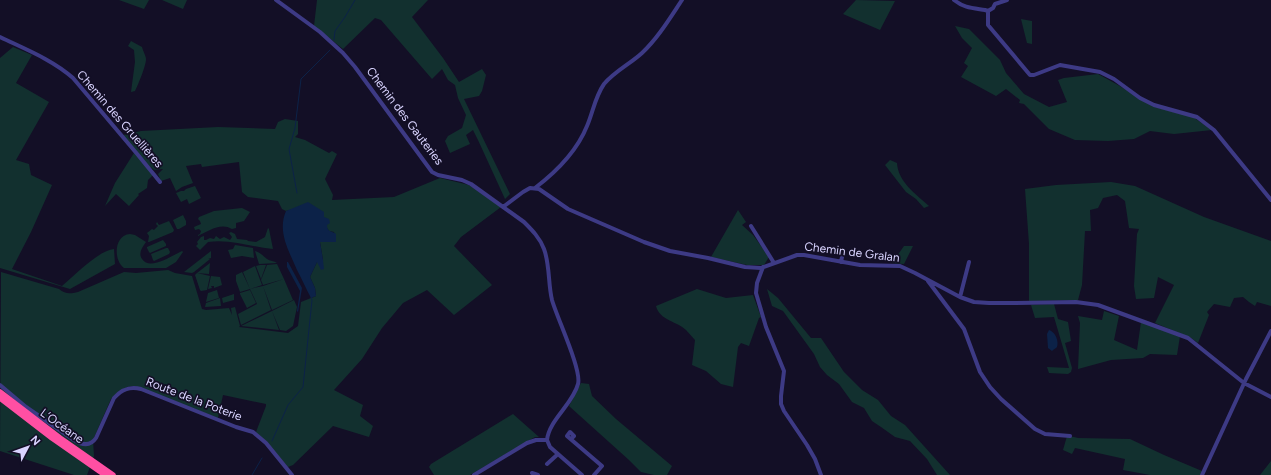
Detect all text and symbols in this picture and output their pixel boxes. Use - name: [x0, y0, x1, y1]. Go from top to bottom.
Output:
- street label: Chemin des Gauteries: [364, 64, 447, 168]
- street label: Chemin des Gruellières: [74, 68, 166, 171]
- street label: Chemin de Gralan: [804, 239, 901, 265]
- street label: Route de la Poterie: [144, 374, 244, 424]
- street label: L’Océane: [38, 406, 87, 447]
- north arrow: [8, 427, 48, 467]
- text: N: [27, 433, 43, 448]

